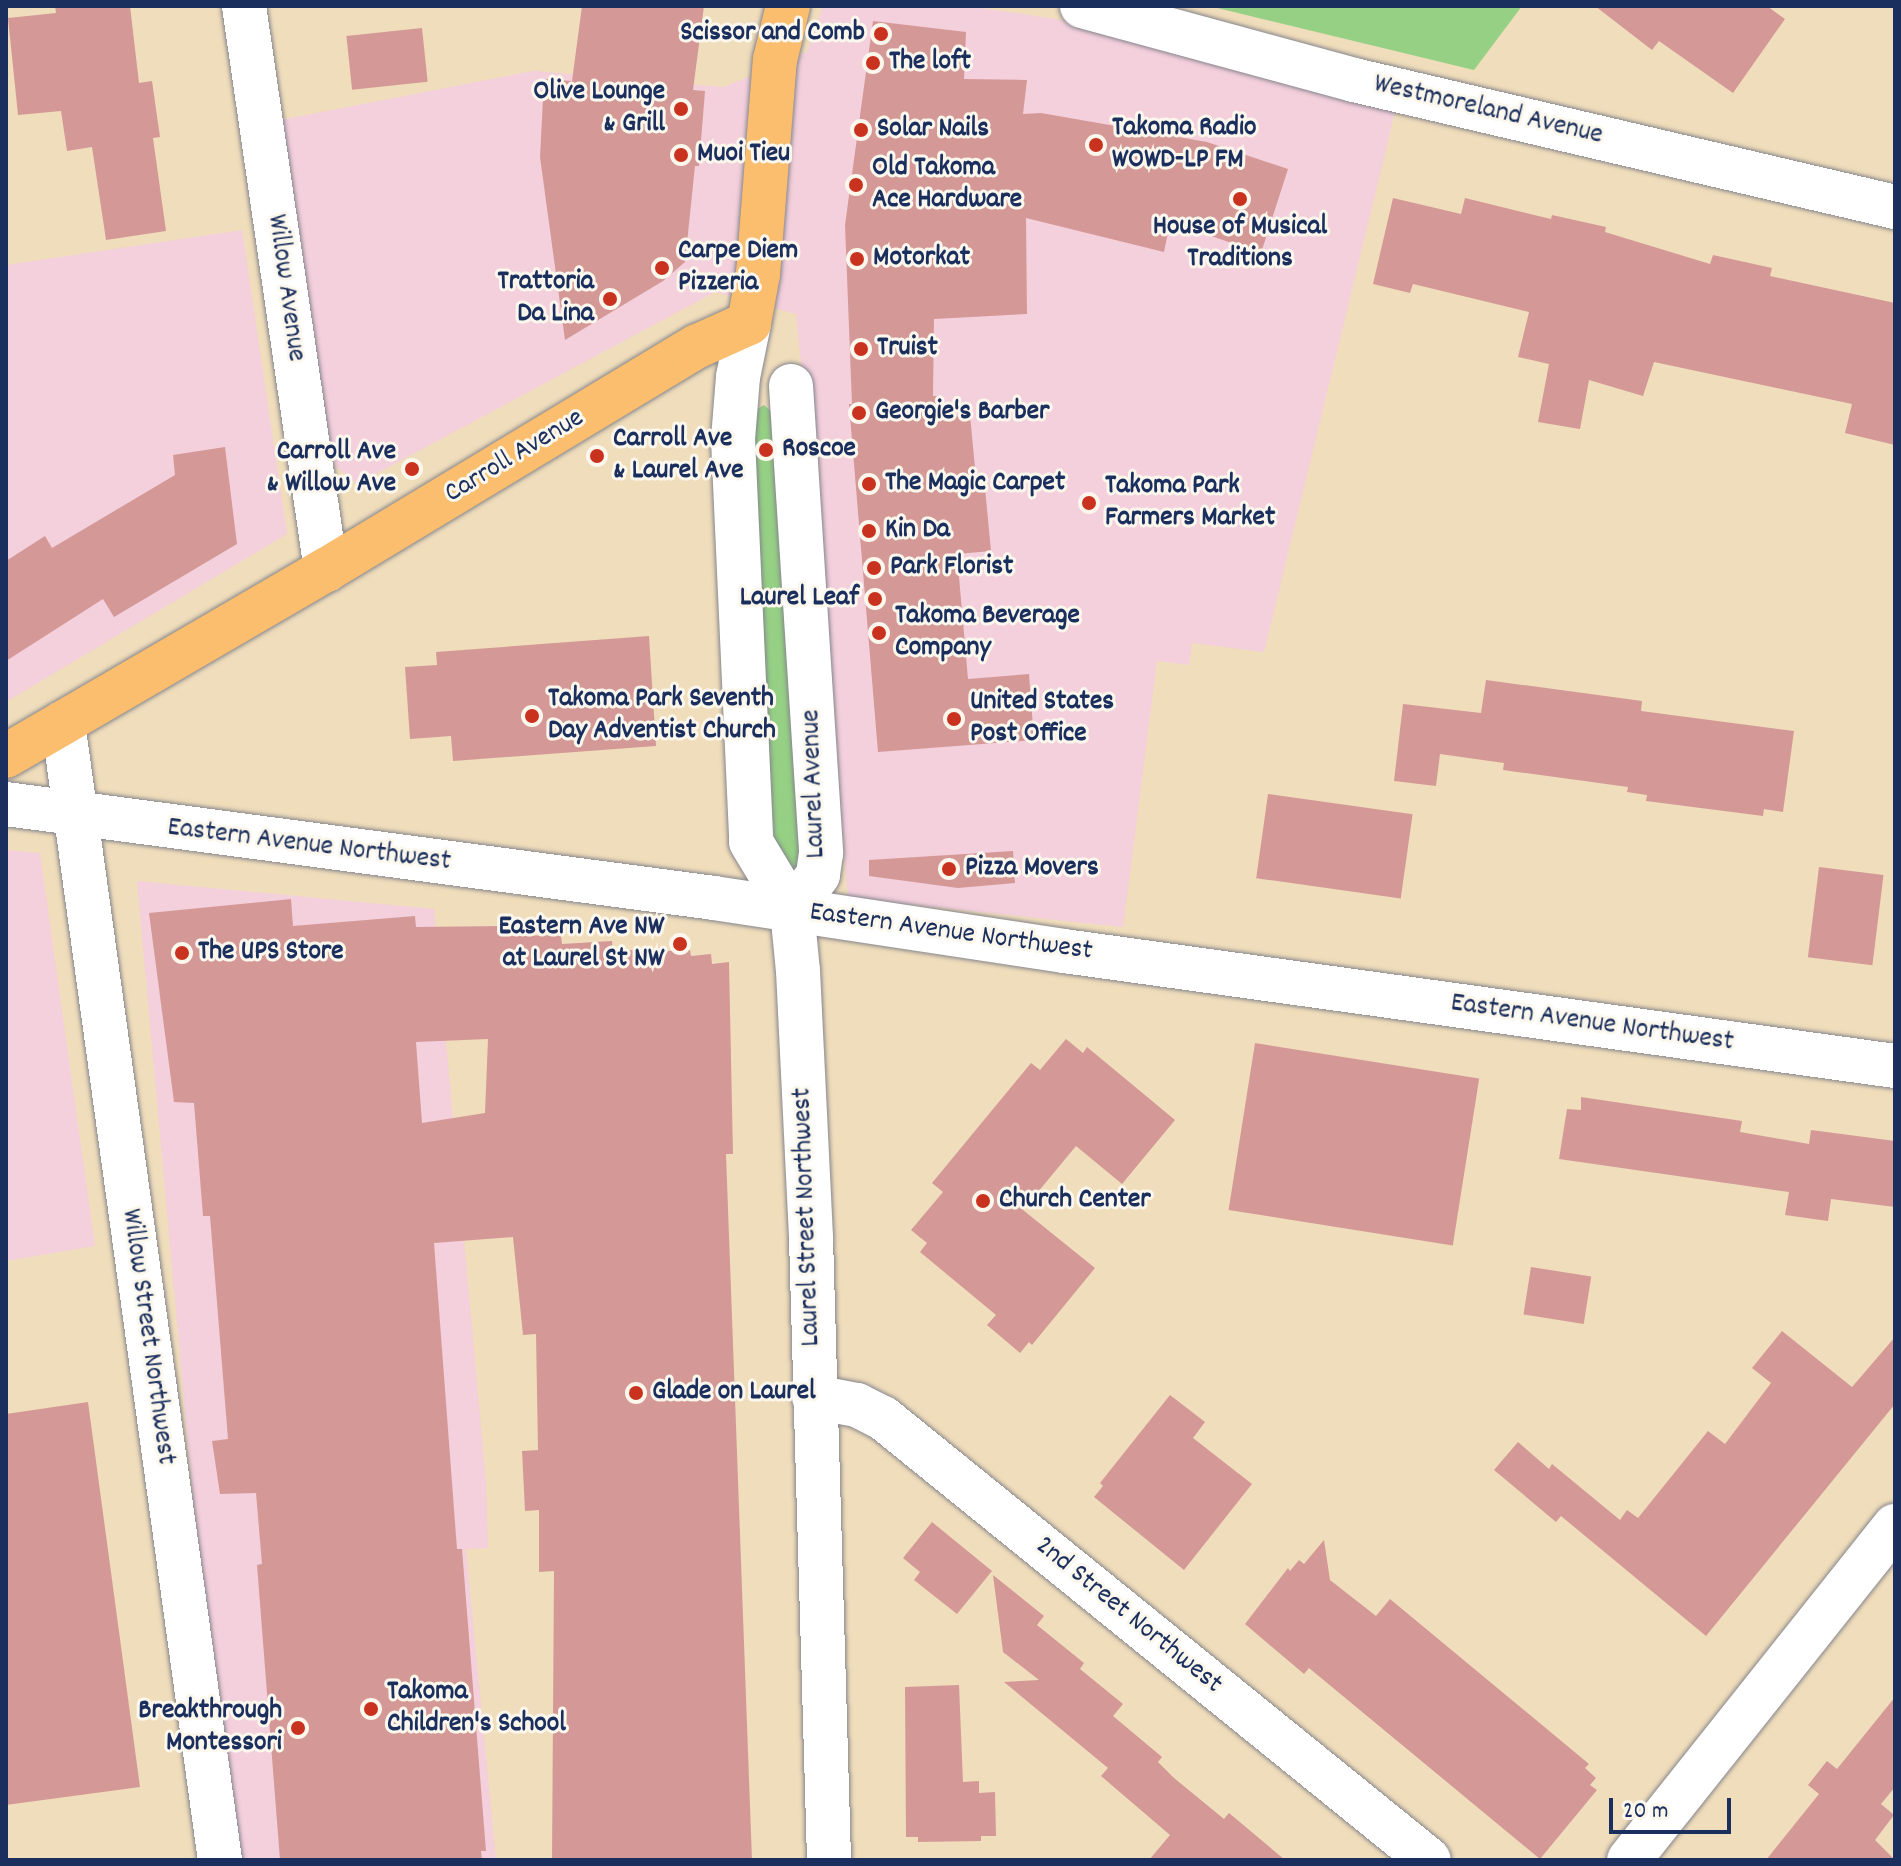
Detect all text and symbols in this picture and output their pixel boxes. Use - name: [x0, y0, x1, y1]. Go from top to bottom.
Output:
- place label: Scissor and Comb: [680, 17, 865, 51]
- marker: Scissor and Comb: [872, 25, 890, 43]
- place label: The loft: [889, 46, 971, 80]
- marker: The loft: [864, 54, 882, 72]
- street label: Westmoreland Avenue: [1370, 68, 1606, 154]
- place label: Olive Lounge & Grill: [533, 76, 665, 142]
- marker: Olive Lounge & Grill: [672, 100, 690, 118]
- place label: Takoma Radio WOWD-LP FM: [1112, 112, 1257, 178]
- place label: Solar Nails: [877, 113, 989, 147]
- marker: Solar Nails: [852, 121, 870, 139]
- marker: Takoma Radio WOWD-LP FM: [1087, 136, 1105, 154]
- place label: Muoi Tieu: [697, 138, 790, 172]
- marker: Muoi Tieu: [672, 146, 690, 164]
- place label: Old Takoma Ace Hardware: [872, 152, 1022, 218]
- marker: Old Takoma Ace Hardware: [847, 176, 865, 194]
- marker: House of Musical Traditions: [1231, 190, 1249, 208]
- place label: House of Musical Traditions: [1153, 211, 1327, 277]
- street label: Willow Avenue: [258, 212, 312, 364]
- place label: Carpe Diem Pizzeria: [678, 235, 798, 301]
- place label: Motorkat: [873, 242, 970, 276]
- marker: Motorkat: [848, 250, 866, 268]
- marker: Carpe Diem Pizzeria: [653, 259, 671, 277]
- place label: Trattoria Da Lina: [498, 266, 594, 332]
- marker: Trattoria Da Lina: [601, 290, 619, 308]
- place label: Truist: [877, 332, 938, 366]
- marker: Truist: [852, 340, 870, 358]
- place label: Georgie's Barber: [875, 396, 1049, 430]
- street label: Carroll Avenue: [439, 402, 591, 512]
- marker: Georgie's Barber: [850, 404, 868, 422]
- place label: Carroll Ave & Laurel Ave: [613, 423, 743, 489]
- place label: Roscoe: [782, 433, 856, 467]
- place label: Carroll Ave & Willow Ave: [267, 436, 396, 502]
- marker: Roscoe: [757, 441, 775, 459]
- marker: Carroll Ave & Laurel Ave: [588, 447, 606, 465]
- marker: Carroll Ave & Willow Ave: [403, 460, 421, 478]
- place label: The Magic Carpet: [885, 467, 1065, 501]
- place label: Takoma Park Farmers Market: [1105, 470, 1275, 536]
- marker: The Magic Carpet: [860, 475, 878, 493]
- marker: Takoma Park Farmers Market: [1080, 494, 1098, 512]
- place label: Kin Da: [885, 514, 950, 548]
- marker: Kin Da: [860, 522, 878, 540]
- place label: Park Florist: [890, 551, 1013, 585]
- marker: Park Florist: [865, 559, 883, 577]
- place label: Laurel Leaf: [740, 582, 859, 616]
- marker: Laurel Leaf: [866, 590, 884, 608]
- place label: Takoma Beverage Company: [895, 600, 1080, 666]
- marker: Takoma Beverage Company: [870, 624, 888, 642]
- place label: Takoma Park Seventh Day Adventist Church: [548, 683, 776, 749]
- place label: United States Post Office: [970, 686, 1114, 752]
- marker: Takoma Park Seventh Day Adventist Church: [523, 707, 541, 725]
- street label: Laurel Avenue: [796, 709, 834, 859]
- marker: United States Post Office: [945, 710, 963, 728]
- street label: Eastern Avenue Northwest: [165, 812, 453, 880]
- place label: Pizza Movers: [965, 852, 1099, 886]
- marker: Pizza Movers: [940, 860, 958, 878]
- street label: Eastern Avenue Northwest: [807, 897, 1095, 969]
- place label: Eastern Ave NW at Laurel St NW: [498, 911, 664, 977]
- marker: Eastern Ave NW at Laurel St NW: [671, 935, 689, 953]
- place label: The UPS Store: [198, 936, 344, 970]
- marker: The UPS Store: [173, 944, 191, 962]
- street label: Eastern Avenue Northwest: [1448, 988, 1736, 1060]
- street label: Laurel Street Northwest: [787, 1087, 829, 1347]
- place label: Church Center: [999, 1184, 1151, 1218]
- marker: Church Center: [974, 1192, 992, 1210]
- street label: Willow Street Northwest: [112, 1207, 182, 1467]
- place label: Glade on Laurel: [652, 1376, 816, 1410]
- marker: Glade on Laurel: [627, 1384, 645, 1402]
- street label: 2nd Street Northwest: [1027, 1530, 1229, 1702]
- place label: Takoma Children's School: [387, 1676, 566, 1742]
- place label: Breakthrough Montessori: [138, 1695, 282, 1761]
- marker: Takoma Children's School: [362, 1700, 380, 1718]
- marker: Breakthrough Montessori: [289, 1719, 307, 1737]
- scale bar: [1613, 1782, 1735, 1832]
- text: 20 m: [1623, 1795, 1669, 1829]

